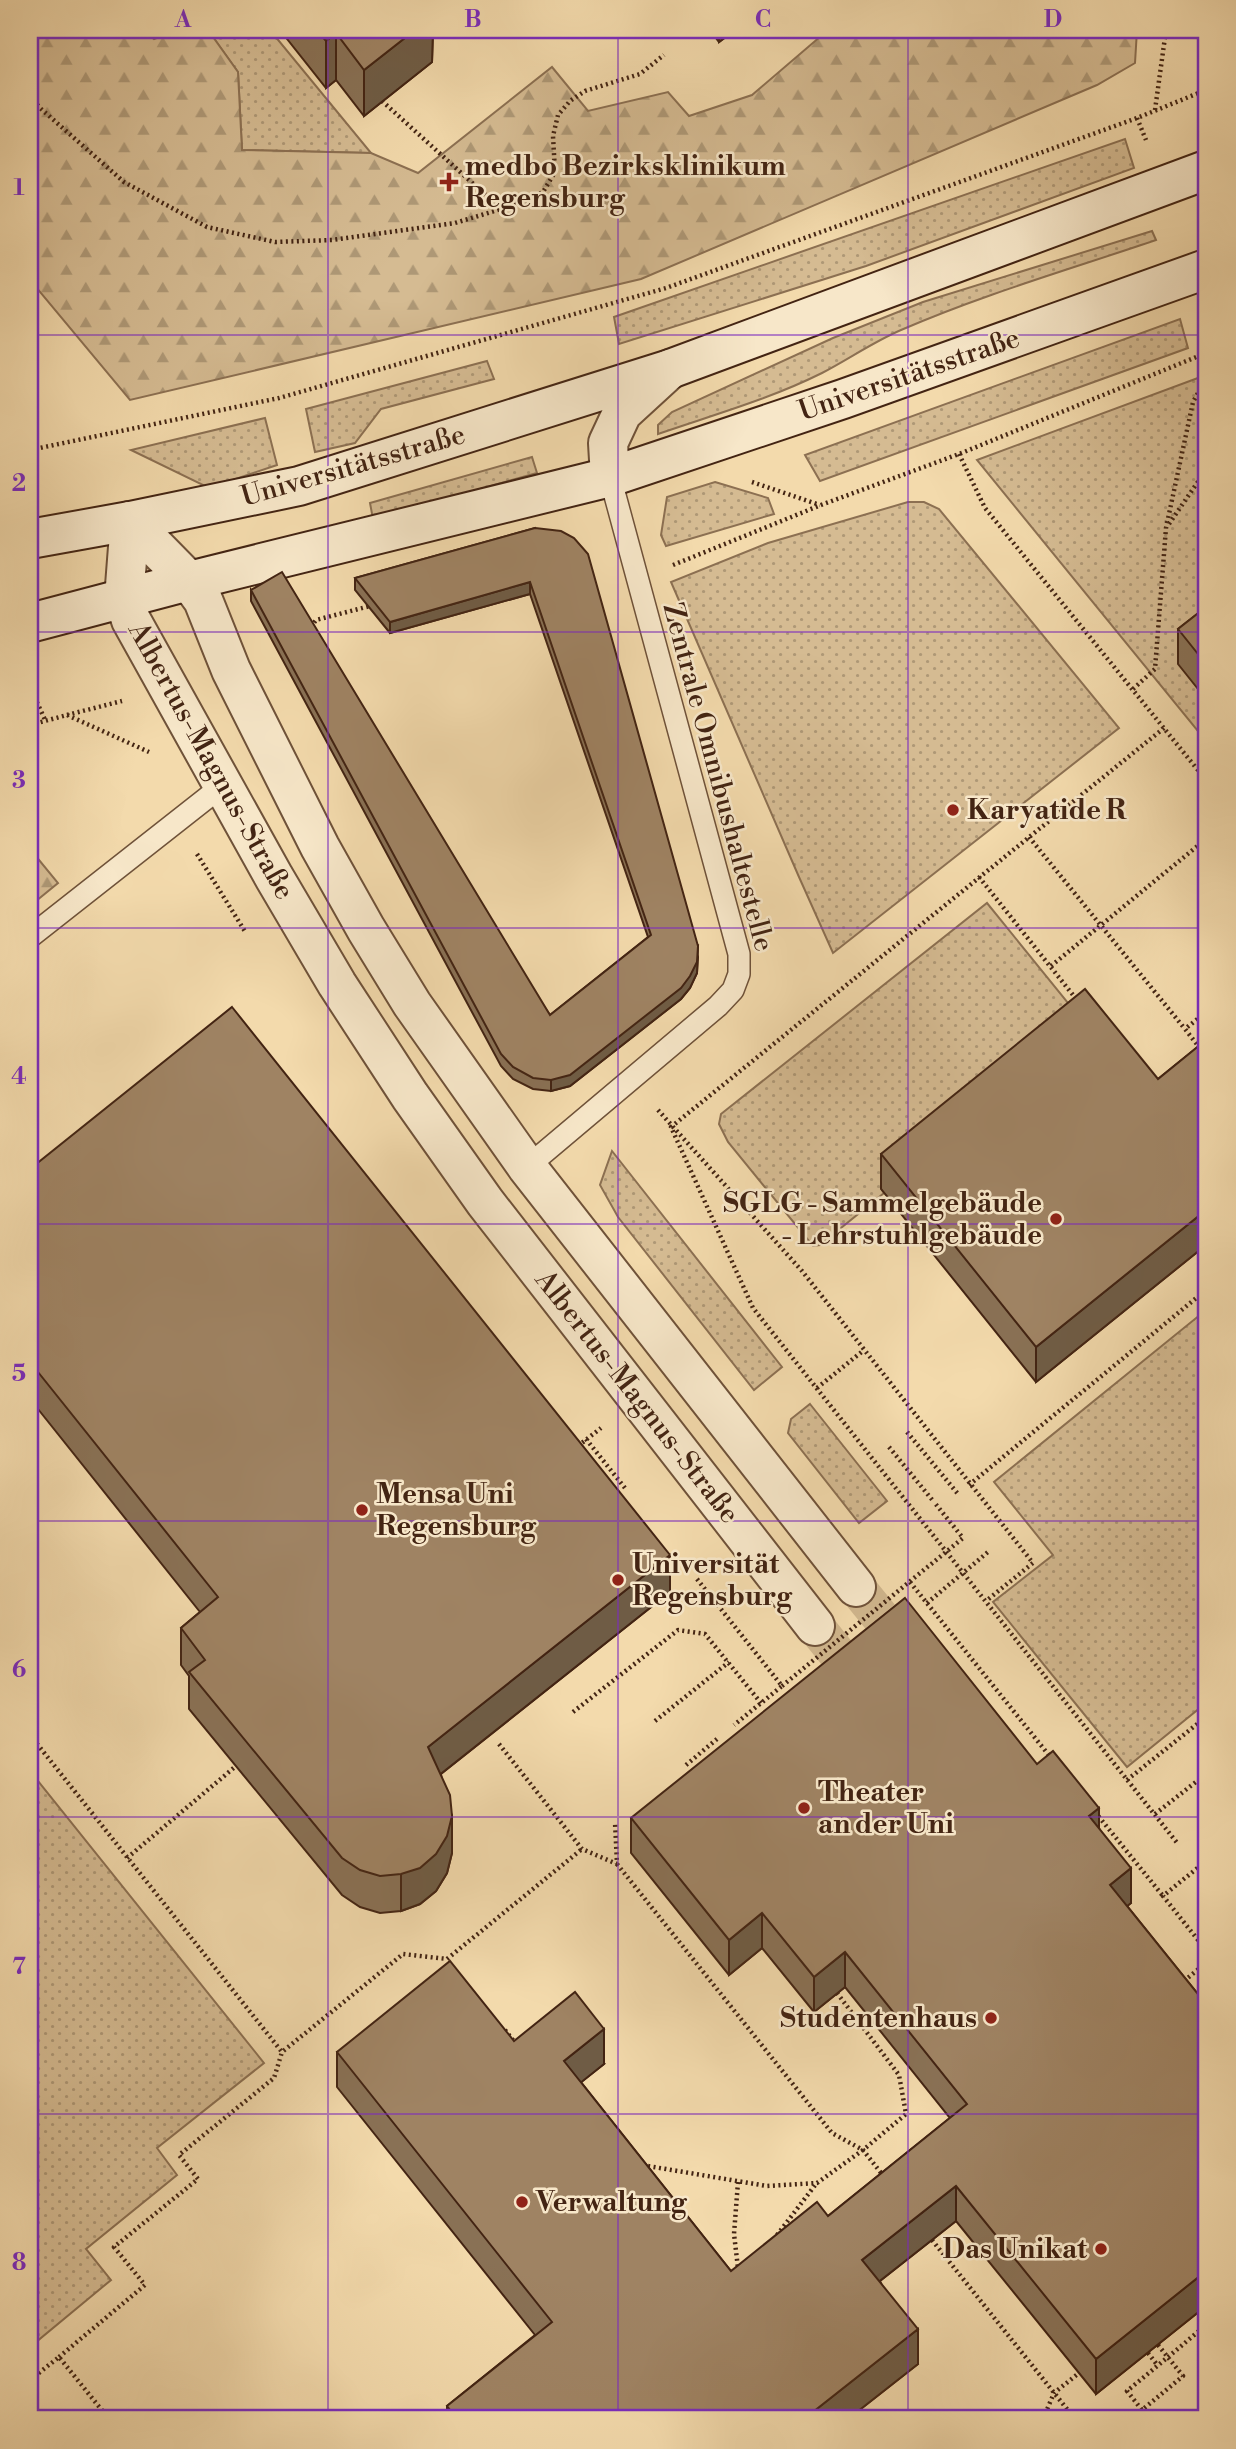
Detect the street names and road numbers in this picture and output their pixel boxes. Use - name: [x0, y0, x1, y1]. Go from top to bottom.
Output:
- street label: Universitätsstraße: [794, 321, 1024, 429]
- street label: Universitätsstraße: [237, 417, 469, 515]
- street label: Zentrale Omnibushaltestelle: [655, 599, 781, 955]
- street label: Albertus-Magnus-Straße: [120, 615, 302, 906]
- street label: Albertus-Magnus-Straße: [527, 1263, 747, 1531]

